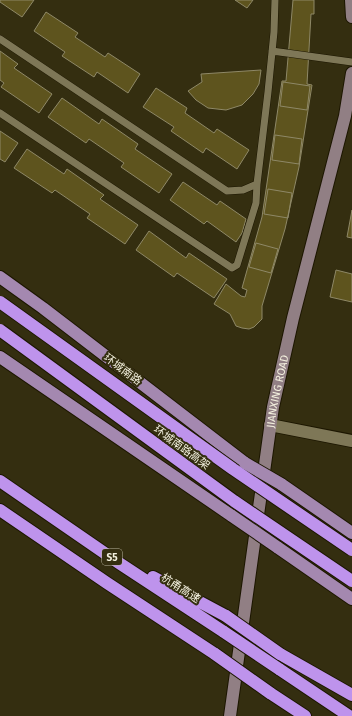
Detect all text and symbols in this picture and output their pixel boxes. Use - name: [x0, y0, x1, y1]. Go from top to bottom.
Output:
- street label: 环城南路: [101, 351, 144, 388]
- street label: JIANXING ROAD: [264, 354, 292, 429]
- street label: 环城南路高架: [151, 423, 212, 472]
- road number: S5: [102, 549, 122, 565]
- street label: 杭甬高速: [159, 571, 203, 606]

